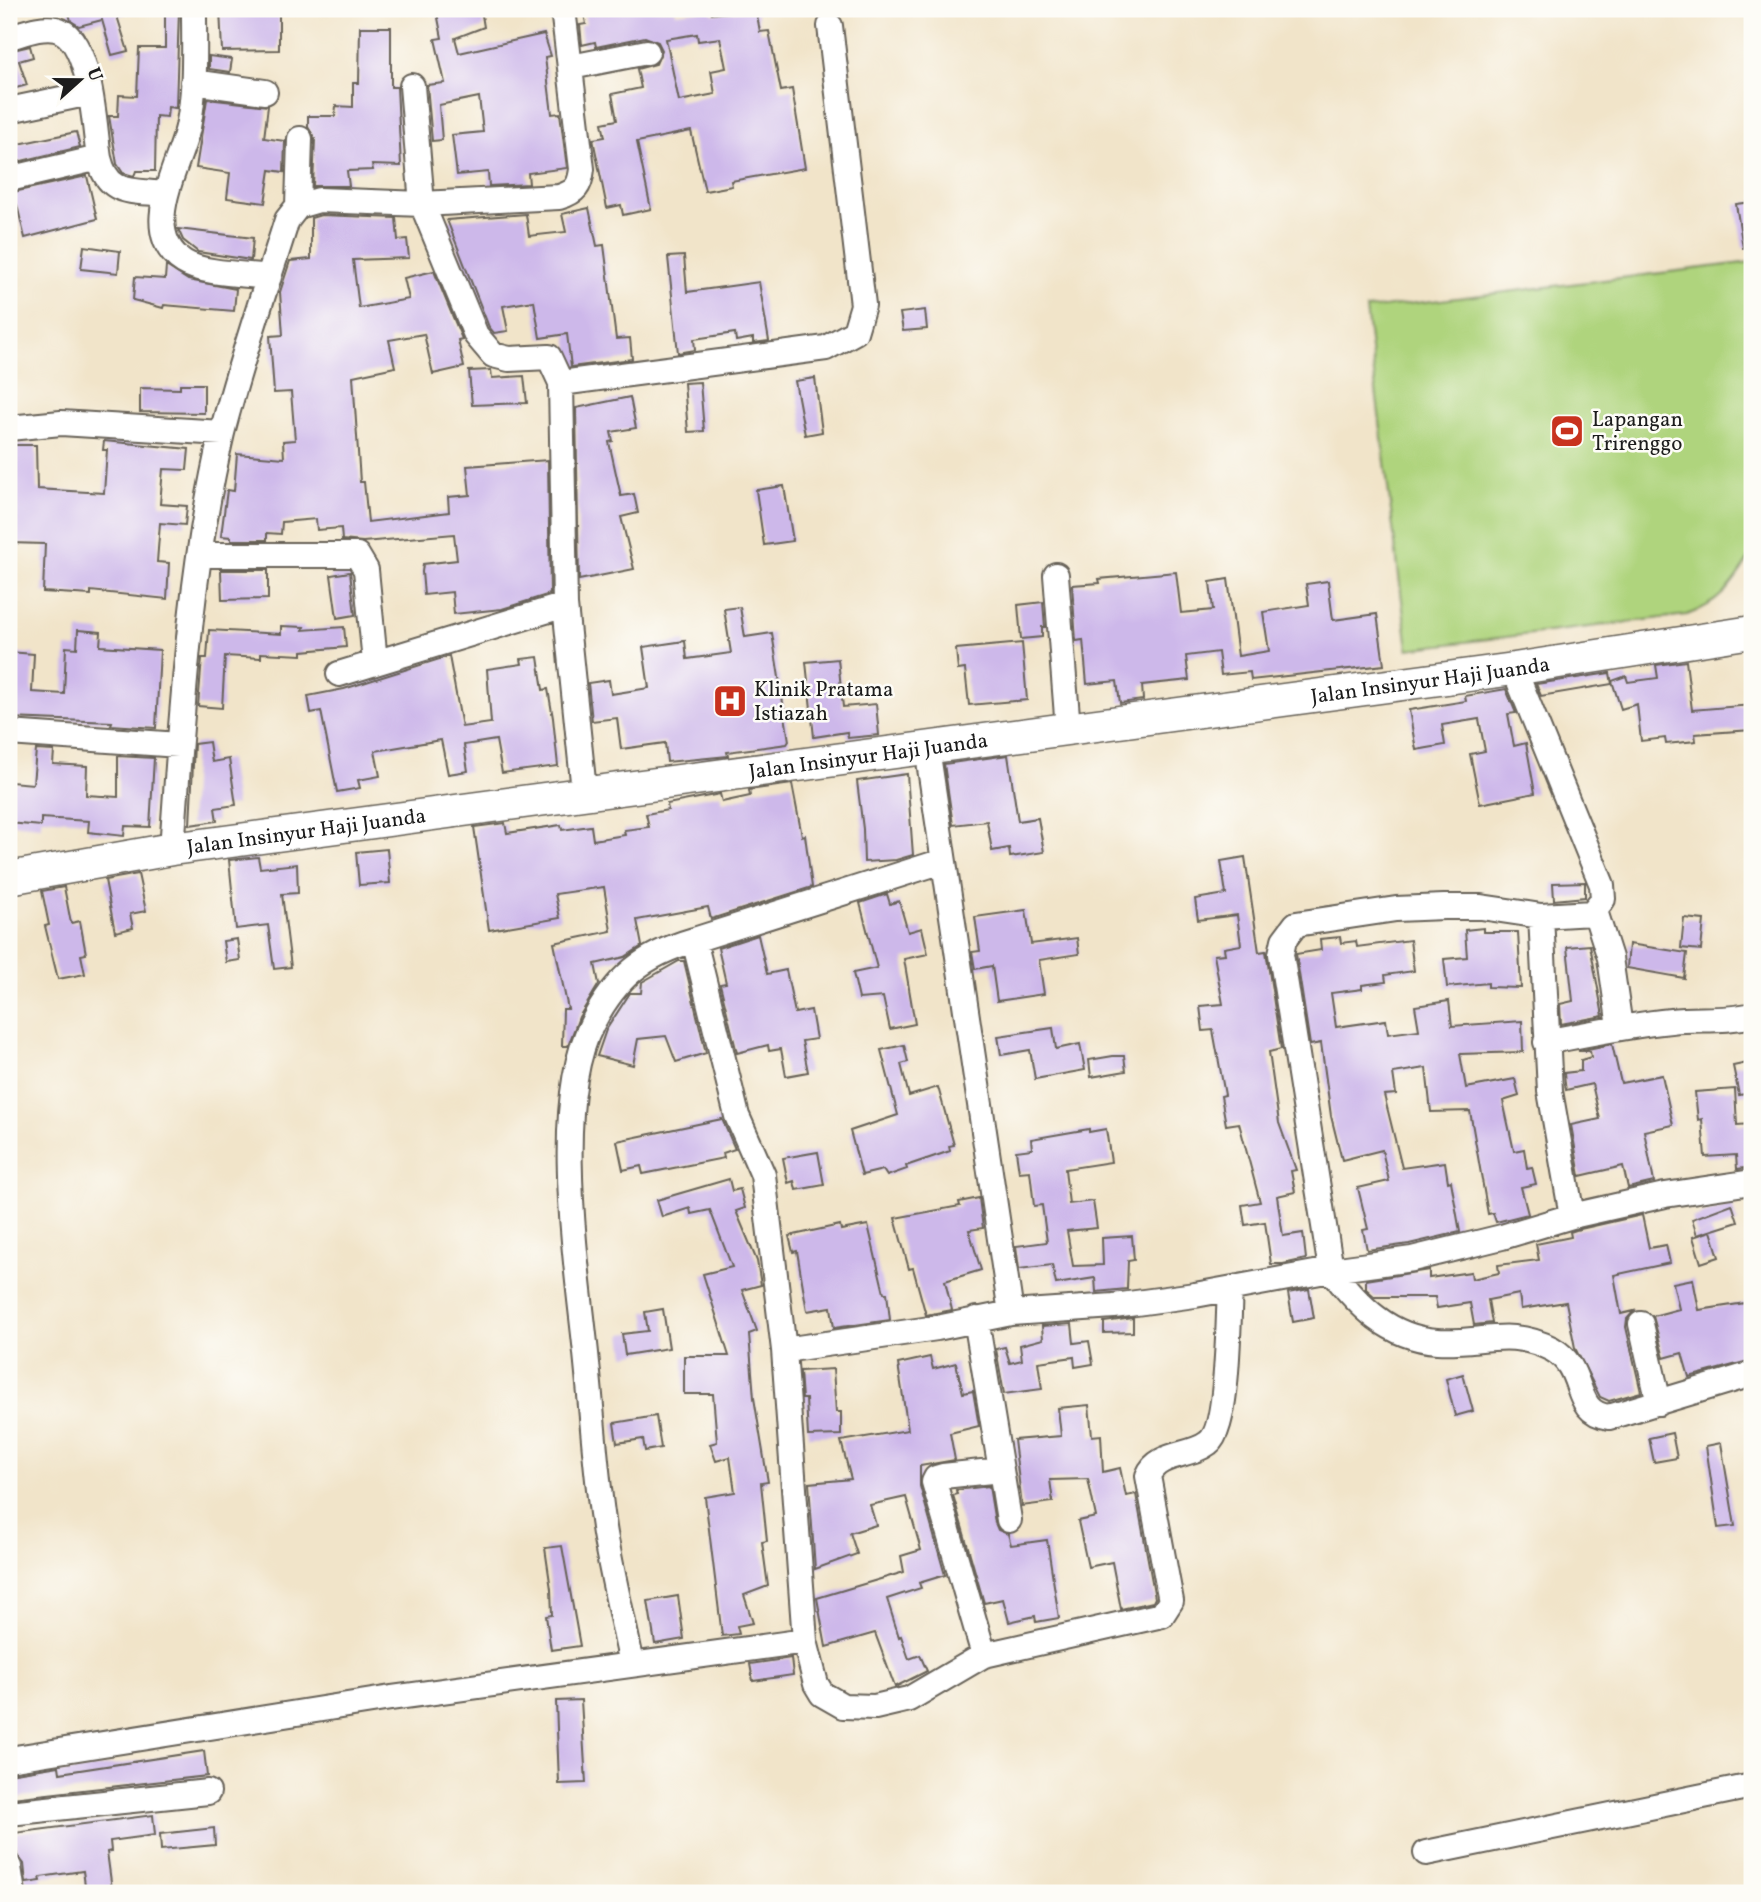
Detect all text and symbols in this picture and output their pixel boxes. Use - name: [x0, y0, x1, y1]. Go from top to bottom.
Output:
- north arrow: [46, 46, 116, 116]
- text: U: [80, 64, 108, 85]
- place label: Lapangan Trirenggo: [1592, 406, 1683, 459]
- sports icon: Lapangan Trirenggo: [1548, 412, 1586, 450]
- street label: Jalan Insinyur Haji Juanda: [1309, 651, 1552, 712]
- place label: Klinik Pratama Istiazah: [754, 676, 893, 729]
- hospital icon: Klinik Pratama Istiazah: [711, 682, 749, 720]
- street label: Jalan Insinyur Haji Juanda: [747, 727, 990, 788]
- street label: Jalan Insinyur Haji Juanda: [185, 802, 428, 863]

